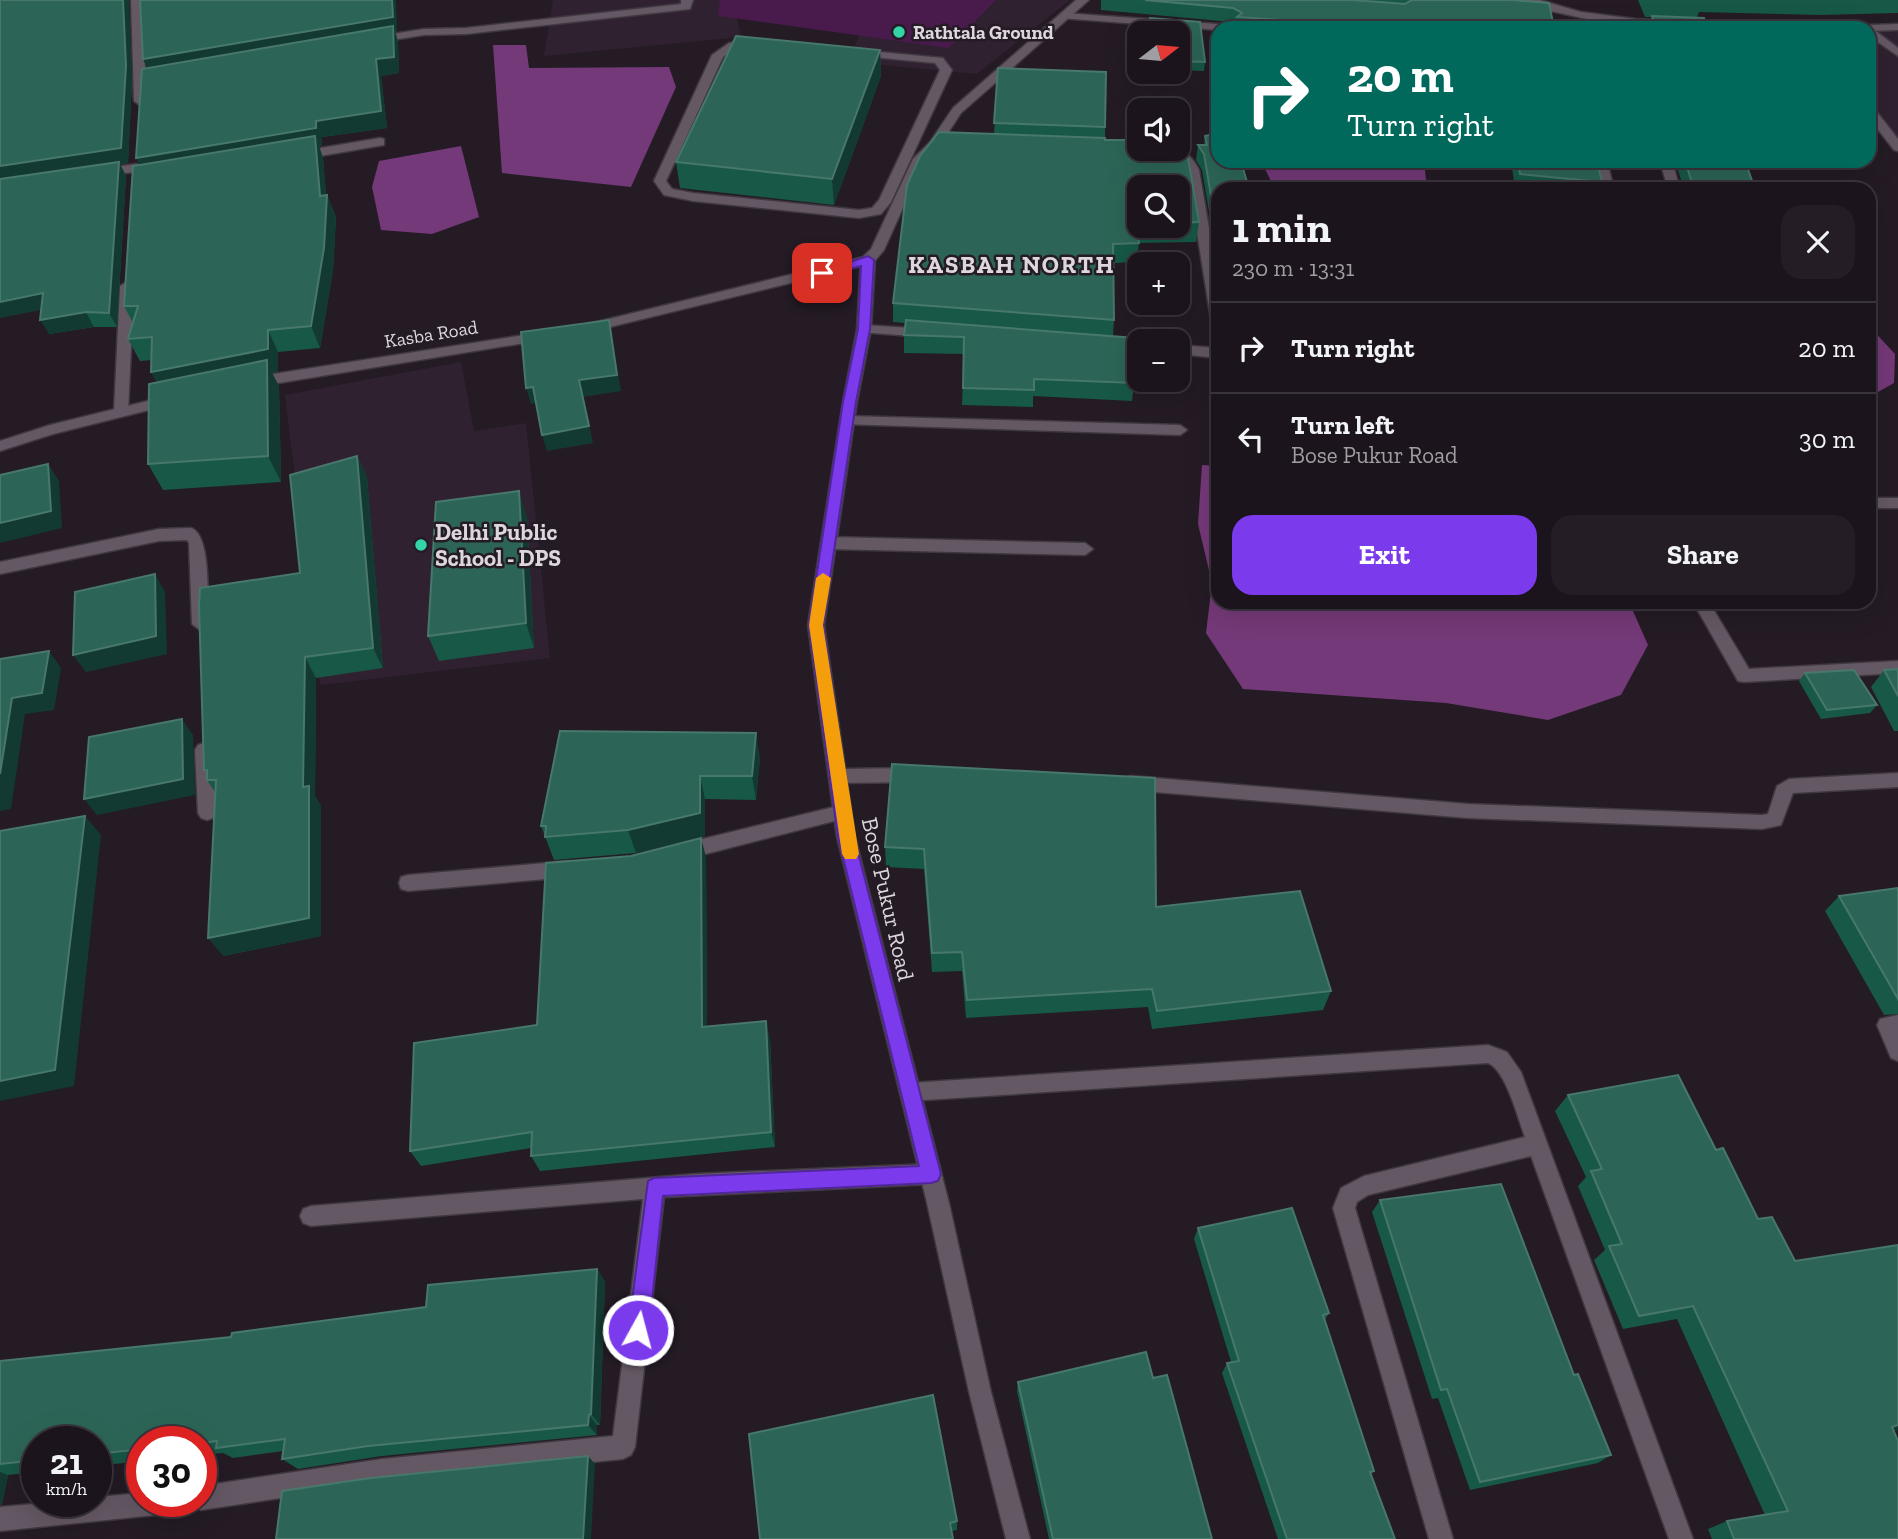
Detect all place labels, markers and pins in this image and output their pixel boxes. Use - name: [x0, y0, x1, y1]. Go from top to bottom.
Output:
- place label: Rathtala Ground: [913, 21, 1054, 44]
- marker: Rathtala Ground: [891, 24, 907, 40]
- pin: [792, 243, 852, 303]
- place label: Delhi Public School - DPS: [435, 518, 561, 572]
- marker: Delhi Public School - DPS: [413, 537, 429, 553]

